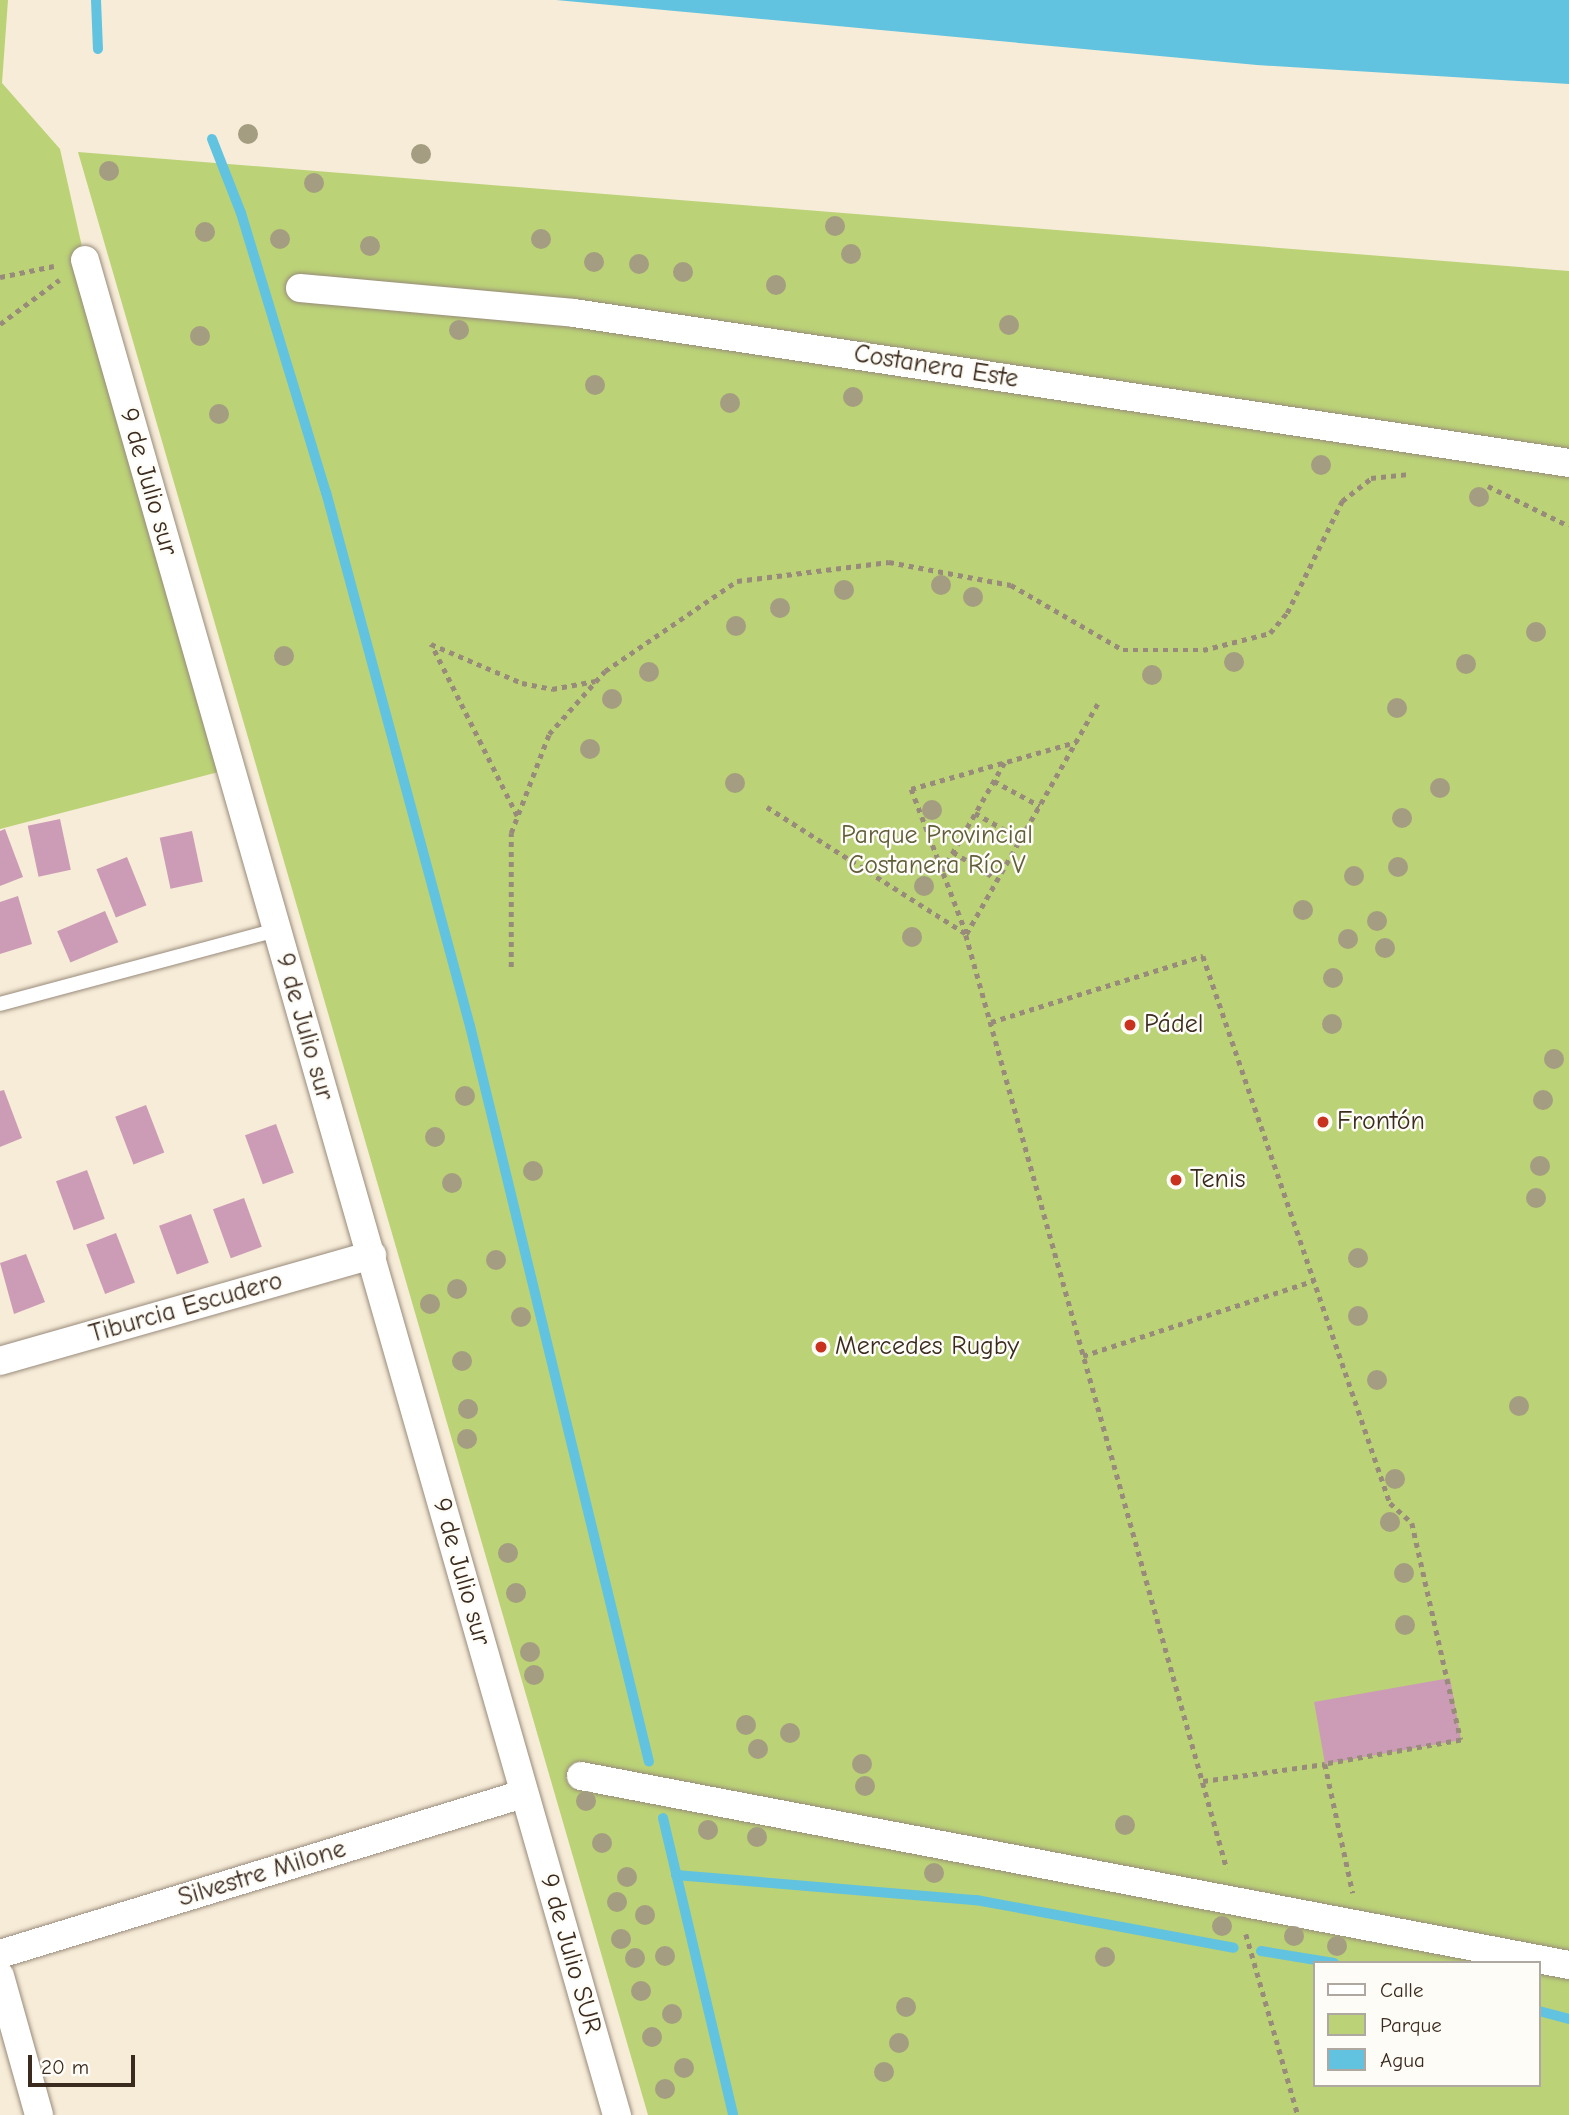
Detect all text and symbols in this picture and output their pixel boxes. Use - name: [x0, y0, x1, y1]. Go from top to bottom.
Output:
- street label: Costanera Este: [852, 339, 1020, 395]
- street label: 9 de Julio sur: [112, 405, 184, 559]
- park label: Parque Provincial Costanera Río V: [841, 820, 1033, 882]
- street label: 9 de Julio sur: [268, 950, 340, 1104]
- place label: Pádel: [1144, 1009, 1203, 1041]
- marker: Pádel: [1122, 1017, 1138, 1033]
- place label: Frontón: [1337, 1106, 1425, 1138]
- marker: Frontón: [1315, 1114, 1331, 1130]
- place label: Tenis: [1190, 1164, 1246, 1196]
- marker: Tenis: [1168, 1172, 1184, 1188]
- street label: Tiburcia Escudero: [86, 1266, 286, 1350]
- place label: Mercedes Rugby: [835, 1331, 1019, 1363]
- marker: Mercedes Rugby: [813, 1339, 829, 1355]
- street label: 9 de Julio sur: [425, 1495, 497, 1649]
- street label: Silvestre Milone: [174, 1834, 350, 1914]
- street label: 9 de Julio SUR: [532, 1870, 608, 2038]
- legend: [1314, 1961, 1541, 2087]
- text: Calle: [1380, 1978, 1423, 2002]
- text: Parque: [1380, 2013, 1442, 2037]
- scale bar: [32, 2042, 138, 2086]
- text: Agua: [1380, 2048, 1425, 2072]
- text: 20 m: [41, 2055, 89, 2079]

